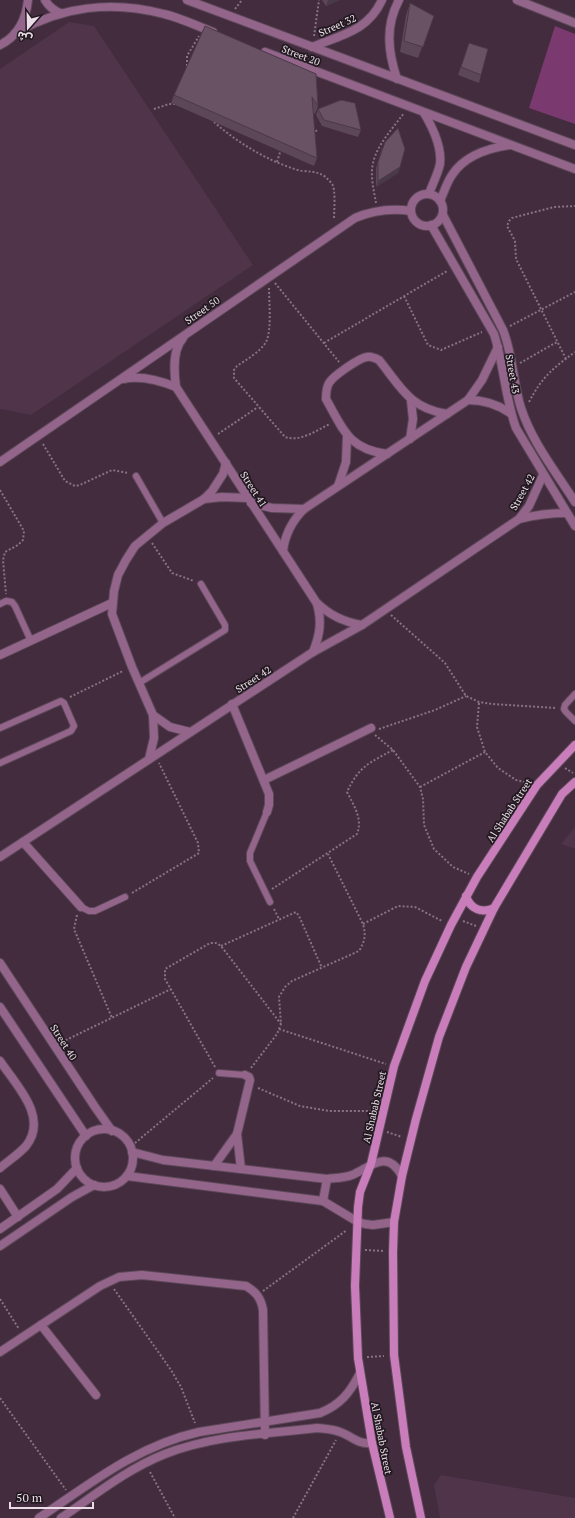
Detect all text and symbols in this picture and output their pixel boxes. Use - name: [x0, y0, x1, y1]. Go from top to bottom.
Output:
- north arrow: [8, 8, 48, 48]
- street label: Street 32: [316, 11, 358, 39]
- text: ش: [15, 28, 34, 47]
- street label: Street 20: [280, 42, 322, 69]
- street label: Street 50: [182, 294, 222, 327]
- street label: Street 43: [503, 353, 522, 395]
- street label: Street 41: [237, 469, 270, 509]
- street label: Street 42: [507, 472, 538, 513]
- street label: Street 42: [233, 663, 273, 696]
- street label: Al Shabab Street: [484, 776, 535, 845]
- street label: Street 40: [47, 1022, 80, 1062]
- street label: Al Shabab Street: [360, 1070, 389, 1144]
- street label: Al Shabab Street: [368, 1401, 395, 1476]
- scale bar: [10, 1484, 93, 1510]
- text: 50 m: [16, 1490, 43, 1505]

